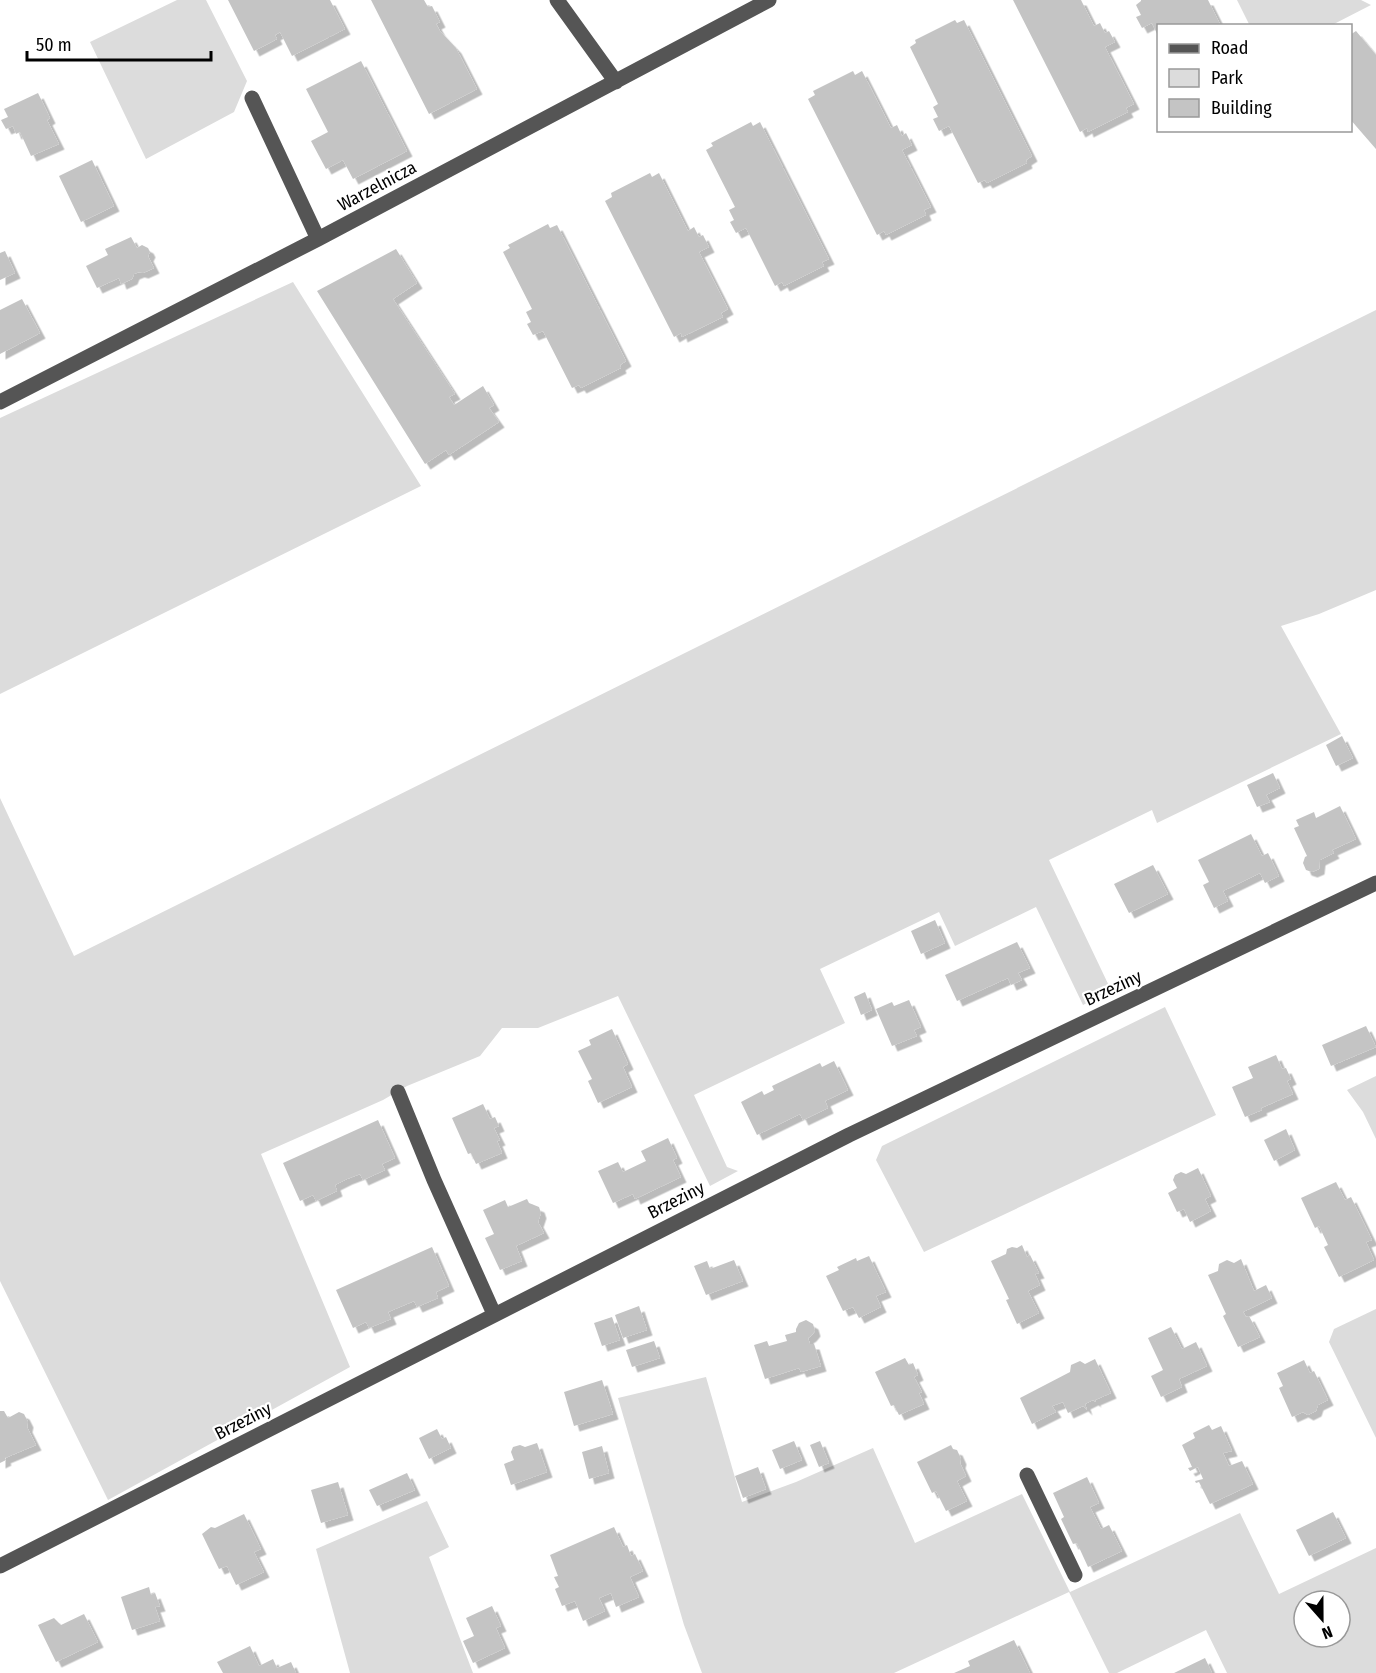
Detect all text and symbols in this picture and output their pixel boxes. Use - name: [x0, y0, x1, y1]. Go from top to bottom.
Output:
- scale bar: [27, 24, 212, 62]
- legend: [1157, 24, 1352, 132]
- text: 50 m: [36, 34, 72, 56]
- text: Road: [1211, 37, 1248, 59]
- text: Park: [1211, 67, 1244, 89]
- text: Building: [1211, 97, 1272, 119]
- street label: Warzelnicza: [334, 156, 420, 216]
- street label: Brzeziny: [1081, 965, 1145, 1011]
- street label: Brzeziny: [644, 1176, 708, 1224]
- street label: Brzeziny: [211, 1397, 275, 1445]
- north arrow: [1292, 1589, 1352, 1649]
- text: N: [1319, 1622, 1335, 1643]

